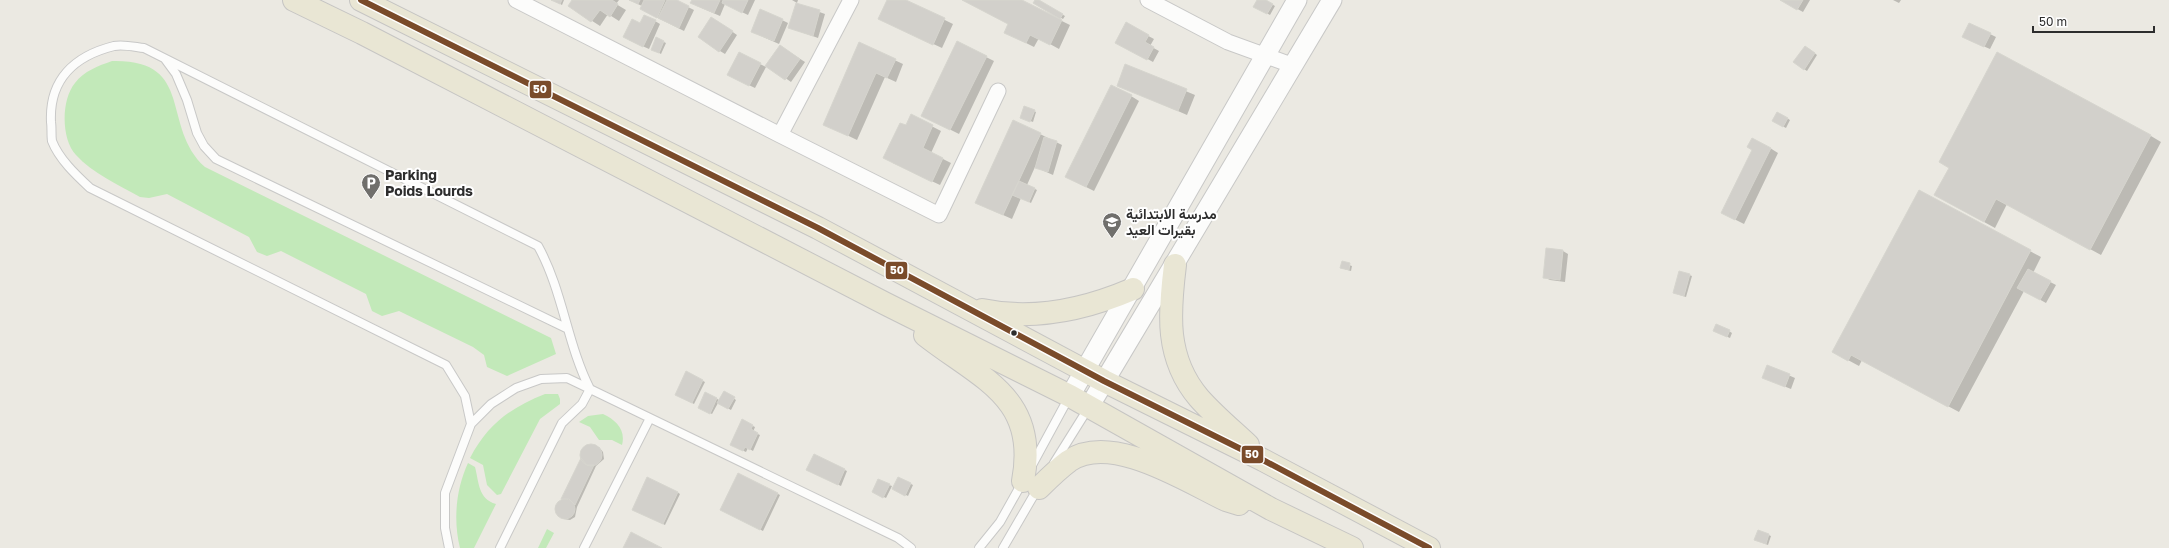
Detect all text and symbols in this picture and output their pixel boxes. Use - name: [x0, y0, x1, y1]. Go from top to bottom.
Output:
- scale bar: [2033, 8, 2154, 34]
- text: 50 m: [2039, 14, 2067, 29]
- line badge: 50: [529, 80, 552, 99]
- text: 50: [533, 82, 547, 95]
- place label: Parking Poids Lourds: [385, 166, 473, 199]
- parking icon: Parking Poids Lourds: [360, 172, 382, 200]
- place label: مدرسة الابتدائية بقيرات العيد: [1126, 205, 1217, 239]
- school or university icon: مدرسة الابتدائية بقيرات العيد: [1101, 211, 1123, 239]
- line badge: 50: [885, 261, 908, 280]
- text: 50: [890, 263, 904, 276]
- unlabelled marker: [1009, 328, 1019, 338]
- line badge: 50: [1241, 445, 1264, 464]
- text: 50: [1245, 447, 1259, 460]

